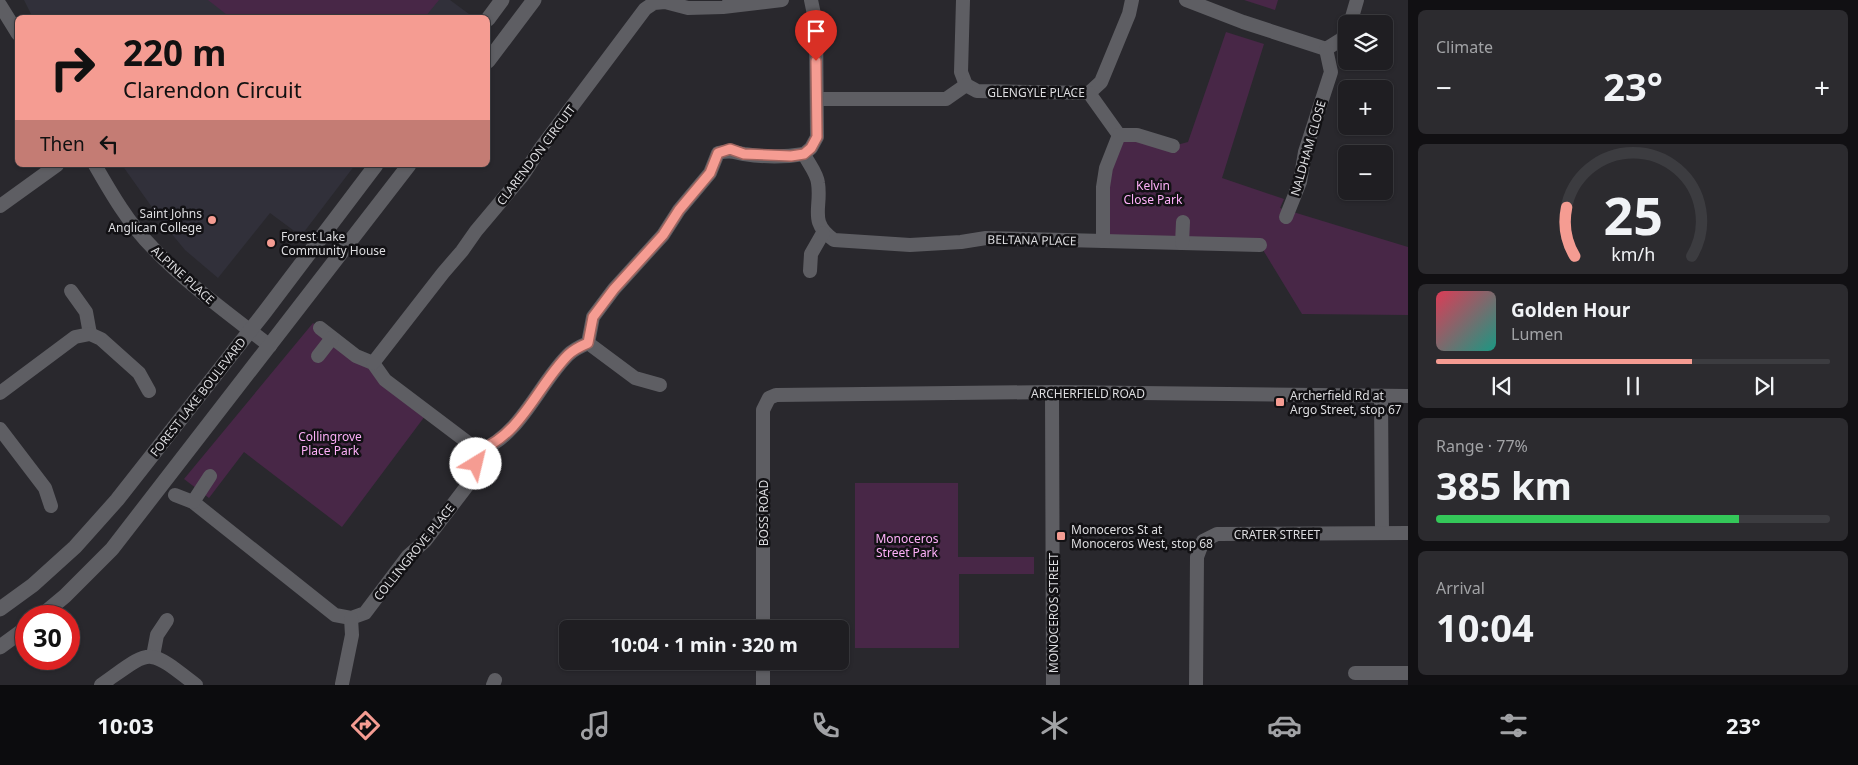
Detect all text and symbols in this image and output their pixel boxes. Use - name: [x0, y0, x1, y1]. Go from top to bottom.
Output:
- pin: [795, 10, 837, 61]
- map controls: [1338, 15, 1393, 200]
- button: layers: [1338, 15, 1393, 70]
- icon: arrive: [802, 17, 830, 45]
- text: 220 m: [123, 29, 226, 76]
- icon: right: [40, 35, 105, 100]
- text: Climate: [1436, 36, 1493, 58]
- text: 23°: [1603, 60, 1663, 112]
- text: −: [1436, 68, 1452, 106]
- text: +: [1814, 68, 1830, 106]
- text: Clarendon Circuit: [123, 74, 302, 104]
- button: +: [1338, 80, 1393, 135]
- street label: GLENGYLE PLACE: [987, 84, 1085, 101]
- street label: NALDHAM CLOSE: [1286, 98, 1330, 198]
- street label: CLARENDON CIRCUIT: [493, 101, 580, 209]
- icon: left: [95, 130, 123, 158]
- text: Then: [40, 131, 85, 157]
- button: −: [1338, 145, 1393, 200]
- park label: Kelvin Close Park: [1124, 177, 1183, 208]
- text: 25: [1603, 179, 1663, 250]
- place label: Saint Johns Anglican College: [108, 205, 202, 236]
- marker: Saint Johns Anglican College: [206, 214, 218, 226]
- place label: Forest Lake Community House: [281, 228, 386, 259]
- street label: BELTANA PLACE: [987, 231, 1077, 249]
- marker: Forest Lake Community House: [265, 237, 277, 249]
- street label: ALPINE PLACE: [148, 242, 218, 308]
- text: km/h: [1611, 242, 1655, 266]
- text: Golden Hour: [1511, 297, 1630, 323]
- text: Lumen: [1511, 323, 1563, 345]
- street label: FOREST LAKE BOULEVARD: [146, 334, 250, 460]
- icon: previous: [1488, 372, 1516, 400]
- icon: pause: [1619, 372, 1647, 400]
- icon: next: [1750, 372, 1778, 400]
- street label: ARCHERFIELD ROAD: [1031, 385, 1145, 402]
- place label: Archerfield Rd at Argo Street, stop 67: [1290, 387, 1402, 418]
- marker: Archerfield Rd at Argo Street, stop 67: [1274, 396, 1286, 408]
- park label: Collingrove Place Park: [298, 428, 362, 459]
- text: Range · 77%: [1436, 435, 1528, 457]
- position arrow: [449, 437, 501, 489]
- text: 385 km: [1436, 459, 1572, 511]
- street label: BOSS ROAD: [755, 480, 772, 546]
- street label: COLLINGROVE PLACE: [370, 500, 458, 604]
- place label: Monoceros St at Monoceros West, stop 68: [1071, 521, 1213, 552]
- street label: CRATER STREET: [1234, 526, 1321, 543]
- park label: Monoceros Street Park: [875, 530, 939, 561]
- marker: Monoceros St at Monoceros West, stop 68: [1055, 530, 1067, 542]
- street label: MONOCEROS STREET: [1045, 553, 1062, 673]
- text: Arrival: [1436, 577, 1485, 599]
- text: 10:04: [1436, 601, 1534, 653]
- speed limit sign: 30: [15, 605, 80, 670]
- text: 10:04 · 1 min · 320 m: [610, 632, 798, 658]
- icon: directions: [348, 708, 383, 743]
- icon: music: [578, 708, 613, 743]
- icon: phone: [808, 708, 843, 743]
- icon: climate: [1037, 708, 1072, 743]
- icon: car: [1267, 708, 1302, 743]
- icon: filters: [1496, 708, 1531, 743]
- text: 10:03: [97, 710, 154, 740]
- text: 23°: [1726, 710, 1761, 740]

